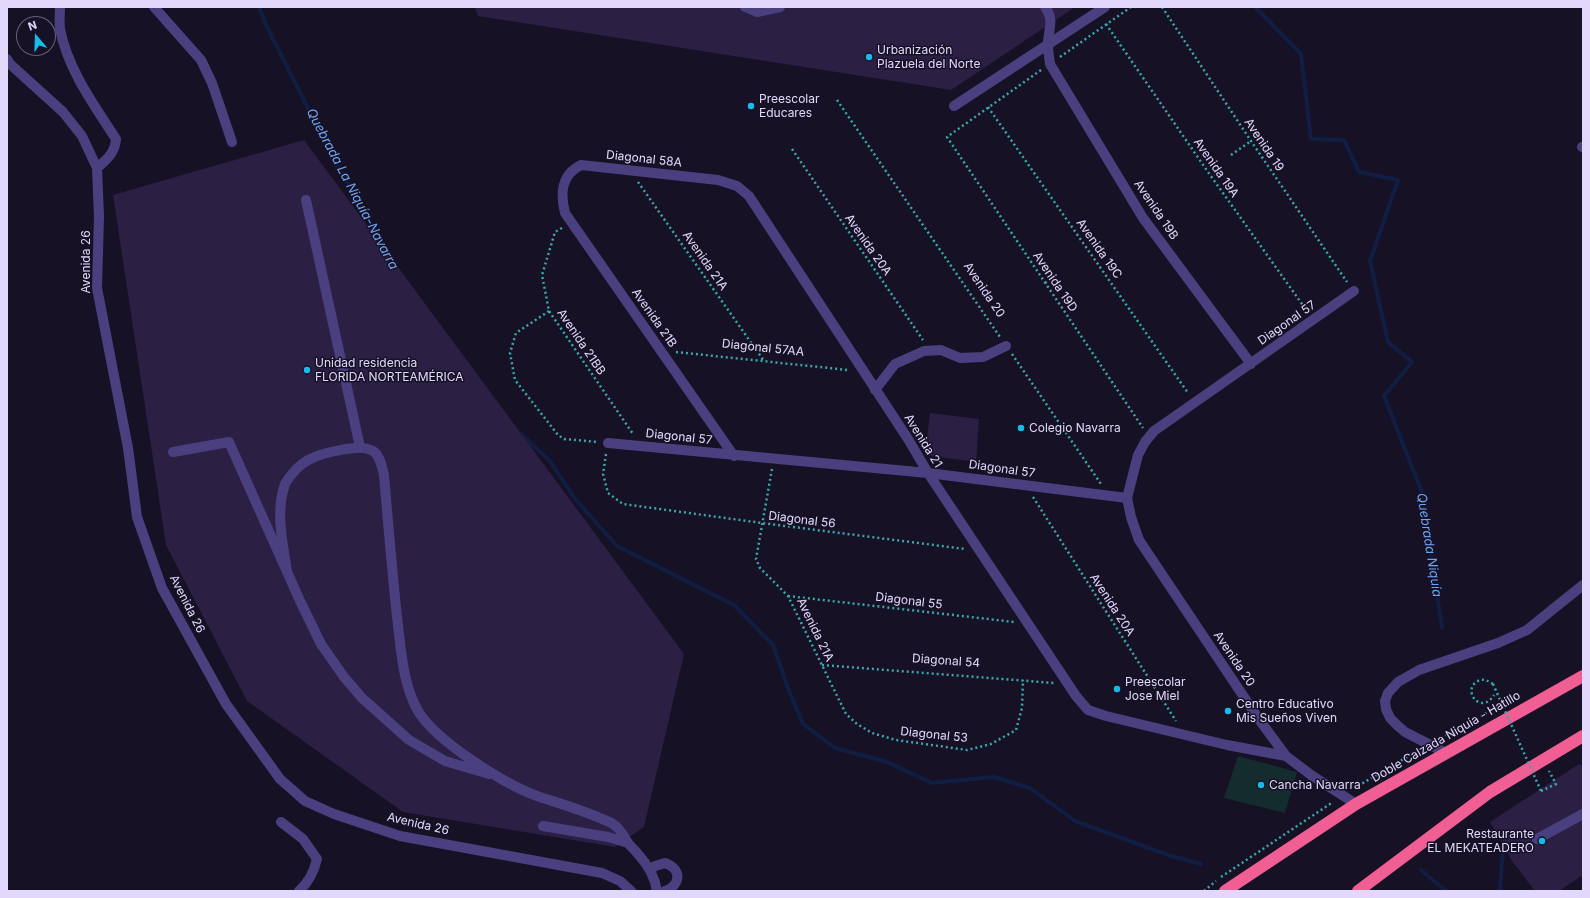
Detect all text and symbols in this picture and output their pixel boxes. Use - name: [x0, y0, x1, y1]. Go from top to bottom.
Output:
- north arrow: [16, 16, 56, 56]
- text: N: [26, 18, 39, 34]
- place label: Urbanización Plazuela del Norte: [877, 43, 980, 71]
- marker: Urbanización Plazuela del Norte: [864, 52, 874, 62]
- place label: Preescolar Educares: [759, 92, 820, 120]
- marker: Preescolar Educares: [746, 101, 756, 111]
- water label: Quebrada La Niquía-Navarra: [303, 106, 401, 272]
- street label: Avenida 19: [1241, 116, 1287, 174]
- street label: Avenida 19A: [1190, 136, 1242, 200]
- street label: Diagonal 58A: [605, 148, 683, 170]
- street label: Avenida 19B: [1131, 178, 1181, 242]
- street label: Avenida 20A: [842, 212, 894, 278]
- street label: Avenida 19C: [1073, 216, 1125, 282]
- street label: Avenida 21A: [679, 229, 731, 293]
- street label: Avenida 26: [79, 230, 93, 294]
- street label: Avenida 19D: [1030, 249, 1080, 315]
- street label: Avenida 20: [960, 260, 1008, 320]
- street label: Avenida 21B: [628, 286, 680, 350]
- street label: Diagonal 57: [1255, 298, 1319, 348]
- street label: Avenida 21BB: [554, 306, 608, 378]
- street label: Diagonal 57AA: [721, 337, 805, 359]
- place label: Unidad residencia FLORIDA NORTEAMÉRICA: [315, 356, 464, 384]
- marker: Unidad residencia FLORIDA NORTEAMÉRICA: [302, 365, 312, 375]
- street label: Avenida 21: [901, 411, 945, 471]
- place label: Colegio Navarra: [1029, 421, 1121, 435]
- marker: Colegio Navarra: [1016, 423, 1026, 433]
- street label: Diagonal 57: [645, 426, 713, 448]
- street label: Diagonal 57: [968, 457, 1036, 481]
- water label: Quebrada Niquía: [1413, 492, 1445, 598]
- street label: Diagonal 56: [768, 509, 836, 531]
- street label: Avenida 20A: [1086, 571, 1138, 639]
- street label: Avenida 26: [166, 573, 208, 635]
- street label: Diagonal 55: [875, 590, 943, 612]
- street label: Avenida 21A: [793, 596, 837, 664]
- street label: Avenida 20: [1210, 629, 1258, 689]
- street label: Diagonal 54: [912, 651, 980, 671]
- place label: Preescolar Jose Miel: [1125, 675, 1186, 703]
- marker: Preescolar Jose Miel: [1112, 684, 1122, 694]
- street label: Doble Calzada Niquia - Hatillo: [1369, 688, 1523, 786]
- place label: Centro Educativo Mis Sueños Viven: [1236, 697, 1337, 725]
- marker: Centro Educativo Mis Sueños Viven: [1223, 706, 1233, 716]
- street label: Diagonal 53: [900, 724, 968, 746]
- place label: Cancha Navarra: [1269, 778, 1361, 792]
- marker: Cancha Navarra: [1256, 780, 1266, 790]
- street label: Avenida 26: [386, 810, 450, 838]
- place label: Restaurante EL MEKATEADERO: [1427, 827, 1534, 855]
- marker: Restaurante EL MEKATEADERO: [1537, 836, 1547, 846]

